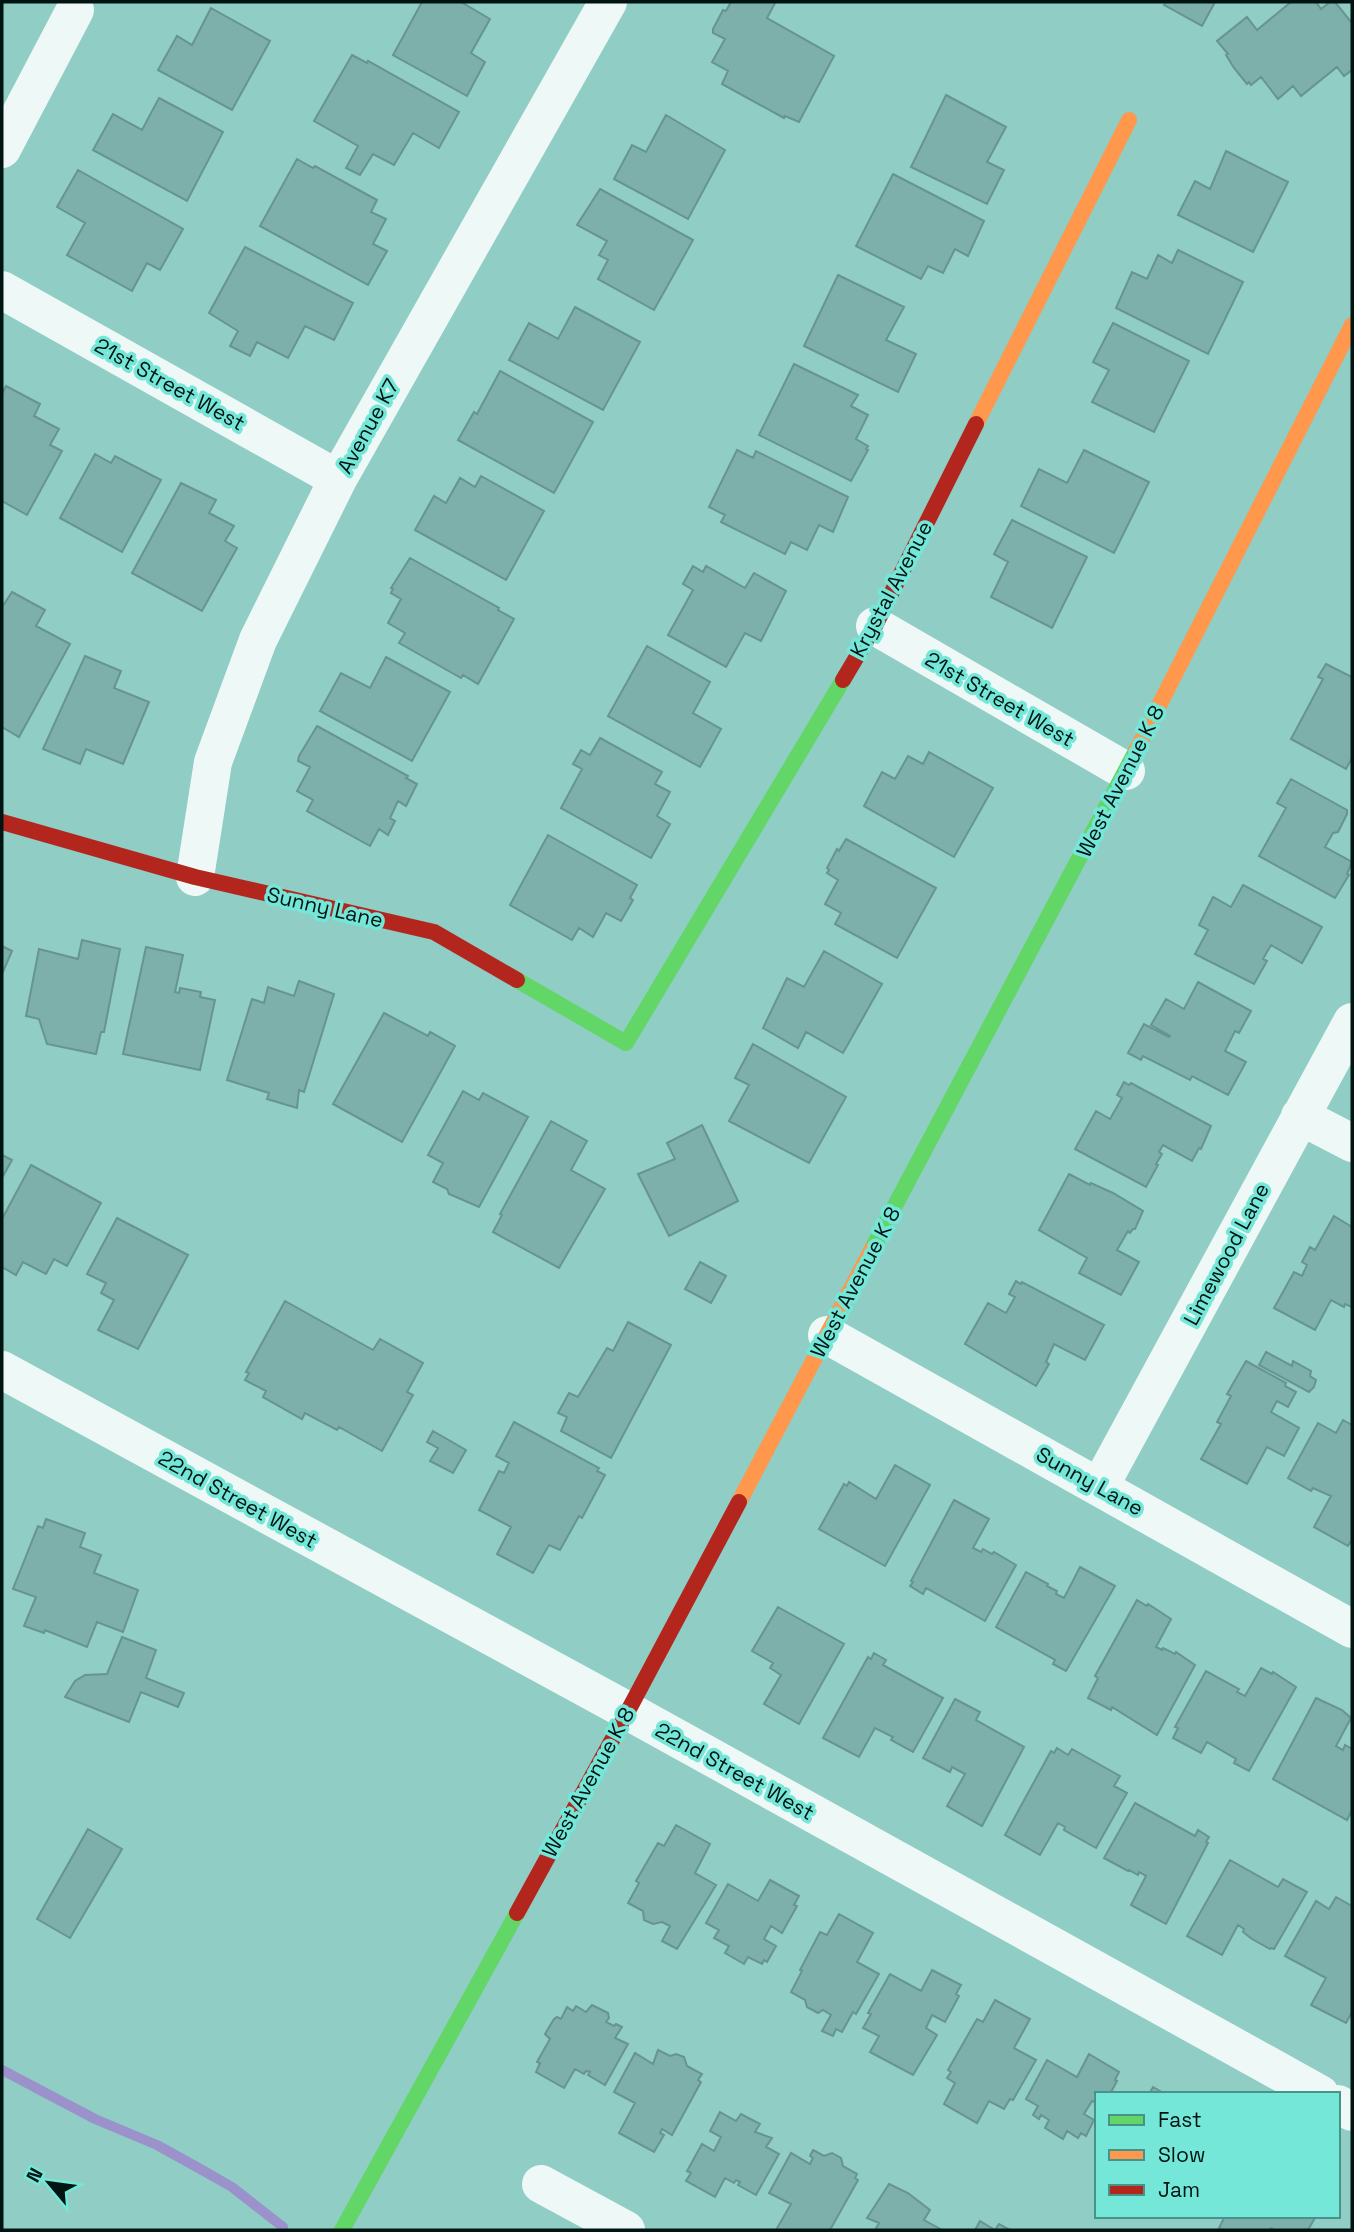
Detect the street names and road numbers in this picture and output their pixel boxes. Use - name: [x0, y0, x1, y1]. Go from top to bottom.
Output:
- street label: 21st Street West: [90, 332, 250, 436]
- street label: Avenue K7: [331, 374, 405, 478]
- street label: Krystal Avenue: [844, 516, 938, 662]
- street label: 21st Street West: [921, 645, 1079, 753]
- street label: West Avenue K 8: [1070, 700, 1170, 862]
- street label: Sunny Lane: [264, 881, 386, 933]
- street label: Limewood Lane: [1177, 1178, 1275, 1330]
- street label: West Avenue K 8: [804, 1202, 906, 1362]
- street label: Sunny Lane: [1032, 1440, 1148, 1522]
- street label: 22nd Street West: [154, 1444, 322, 1554]
- street label: West Avenue K 8: [536, 1702, 640, 1862]
- street label: 22nd Street West: [651, 1716, 819, 1826]

